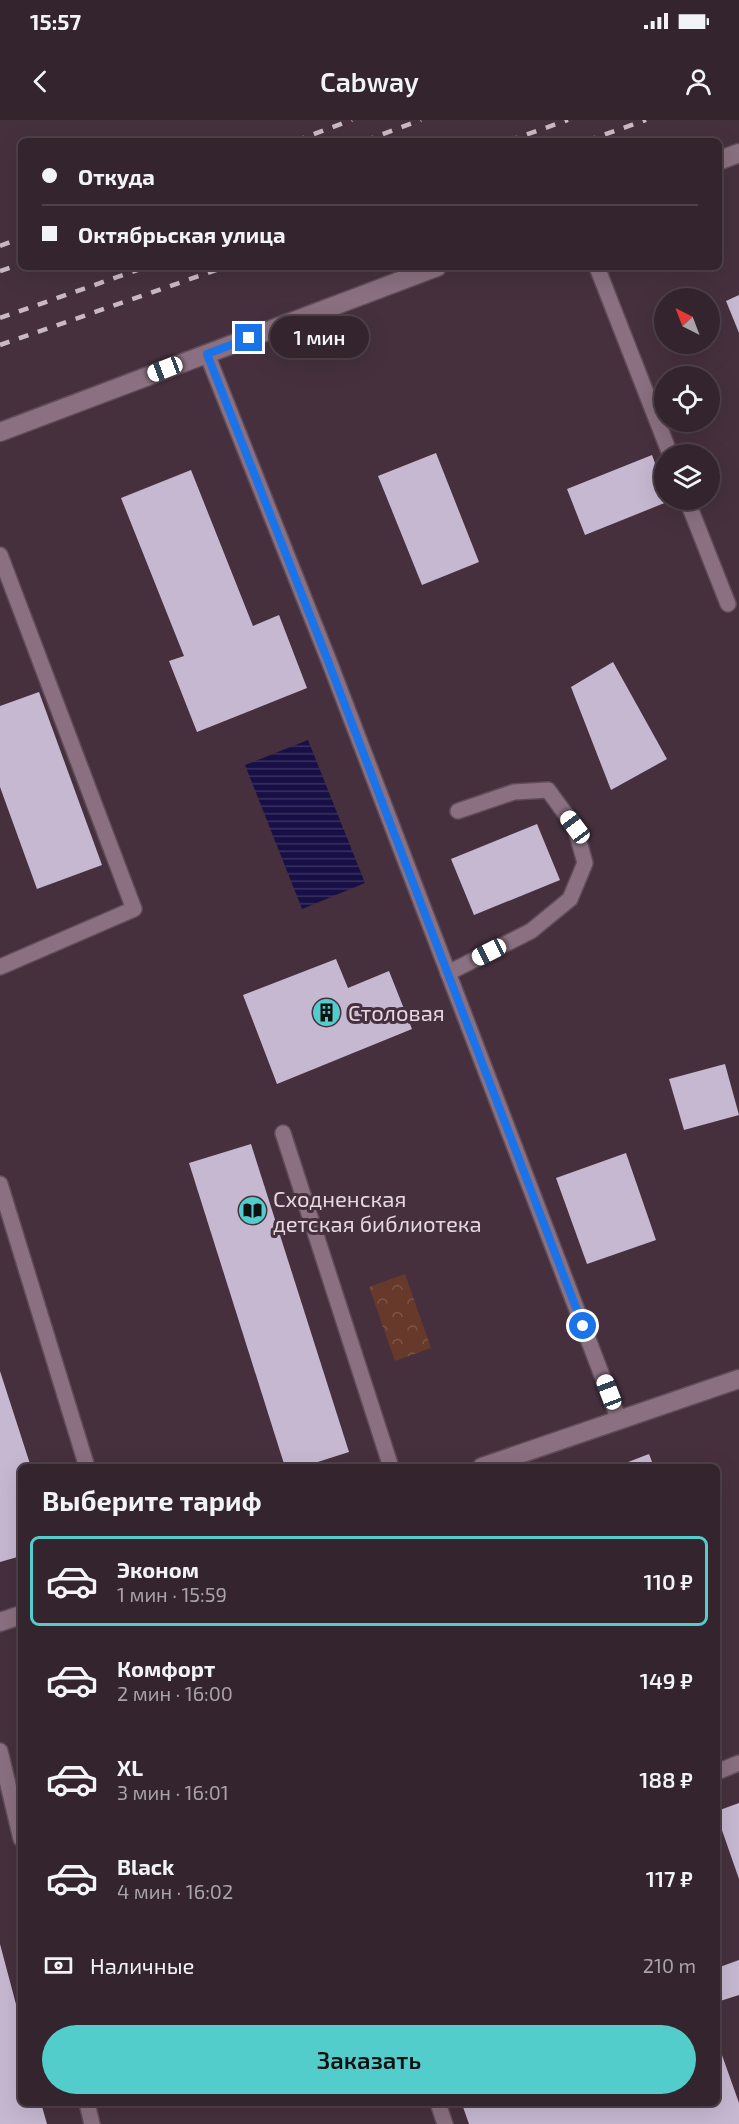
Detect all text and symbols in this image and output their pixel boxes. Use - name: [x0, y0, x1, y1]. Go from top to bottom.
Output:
- text: 15:57: [30, 8, 81, 34]
- icon: back: [24, 65, 57, 98]
- text: Cabway: [320, 65, 419, 97]
- icon: person: [682, 65, 715, 98]
- text: Откуда: [78, 163, 155, 189]
- text: Октябрьская улица: [78, 221, 286, 247]
- north arrow: [654, 288, 720, 354]
- map controls: [654, 288, 720, 510]
- callout: 1 мин: [270, 317, 369, 359]
- route end: [235, 324, 262, 351]
- text: 1 мин: [293, 325, 346, 349]
- car: [145, 354, 185, 384]
- button: locate: [654, 366, 720, 432]
- button: layers: [654, 444, 720, 510]
- car: [557, 807, 593, 847]
- car: [469, 936, 509, 968]
- building icon: Столовая: [311, 996, 343, 1028]
- place label: Столовая: [348, 999, 445, 1025]
- place label: Сходненская детская библиотека: [273, 1185, 482, 1236]
- library icon: Сходненская детская библиотека: [236, 1195, 268, 1227]
- route start: [569, 1312, 596, 1339]
- car: [594, 1372, 624, 1412]
- text: Выберите тариф: [42, 1484, 262, 1516]
- icon: car: [45, 1554, 99, 1608]
- text: Эконом: [117, 1556, 199, 1582]
- text: 110 ₽: [644, 1568, 693, 1594]
- text: 1 мин · 15:59: [117, 1582, 227, 1606]
- icon: car: [45, 1653, 99, 1707]
- text: Комфорт: [117, 1655, 215, 1681]
- text: 149 ₽: [640, 1667, 693, 1693]
- text: 2 мин · 16:00: [117, 1681, 233, 1705]
- icon: car: [45, 1752, 99, 1806]
- text: XL: [117, 1754, 143, 1780]
- text: 188 ₽: [639, 1766, 693, 1792]
- text: 3 мин · 16:01: [117, 1780, 229, 1804]
- icon: car: [45, 1851, 99, 1905]
- text: Black: [117, 1853, 174, 1879]
- text: 117 ₽: [646, 1865, 693, 1891]
- text: 4 мин · 16:02: [117, 1879, 233, 1903]
- icon: cash: [42, 1949, 75, 1982]
- text: Наличные: [90, 1952, 194, 1978]
- text: 210 m: [643, 1953, 696, 1977]
- button: Заказать: [42, 2025, 696, 2094]

